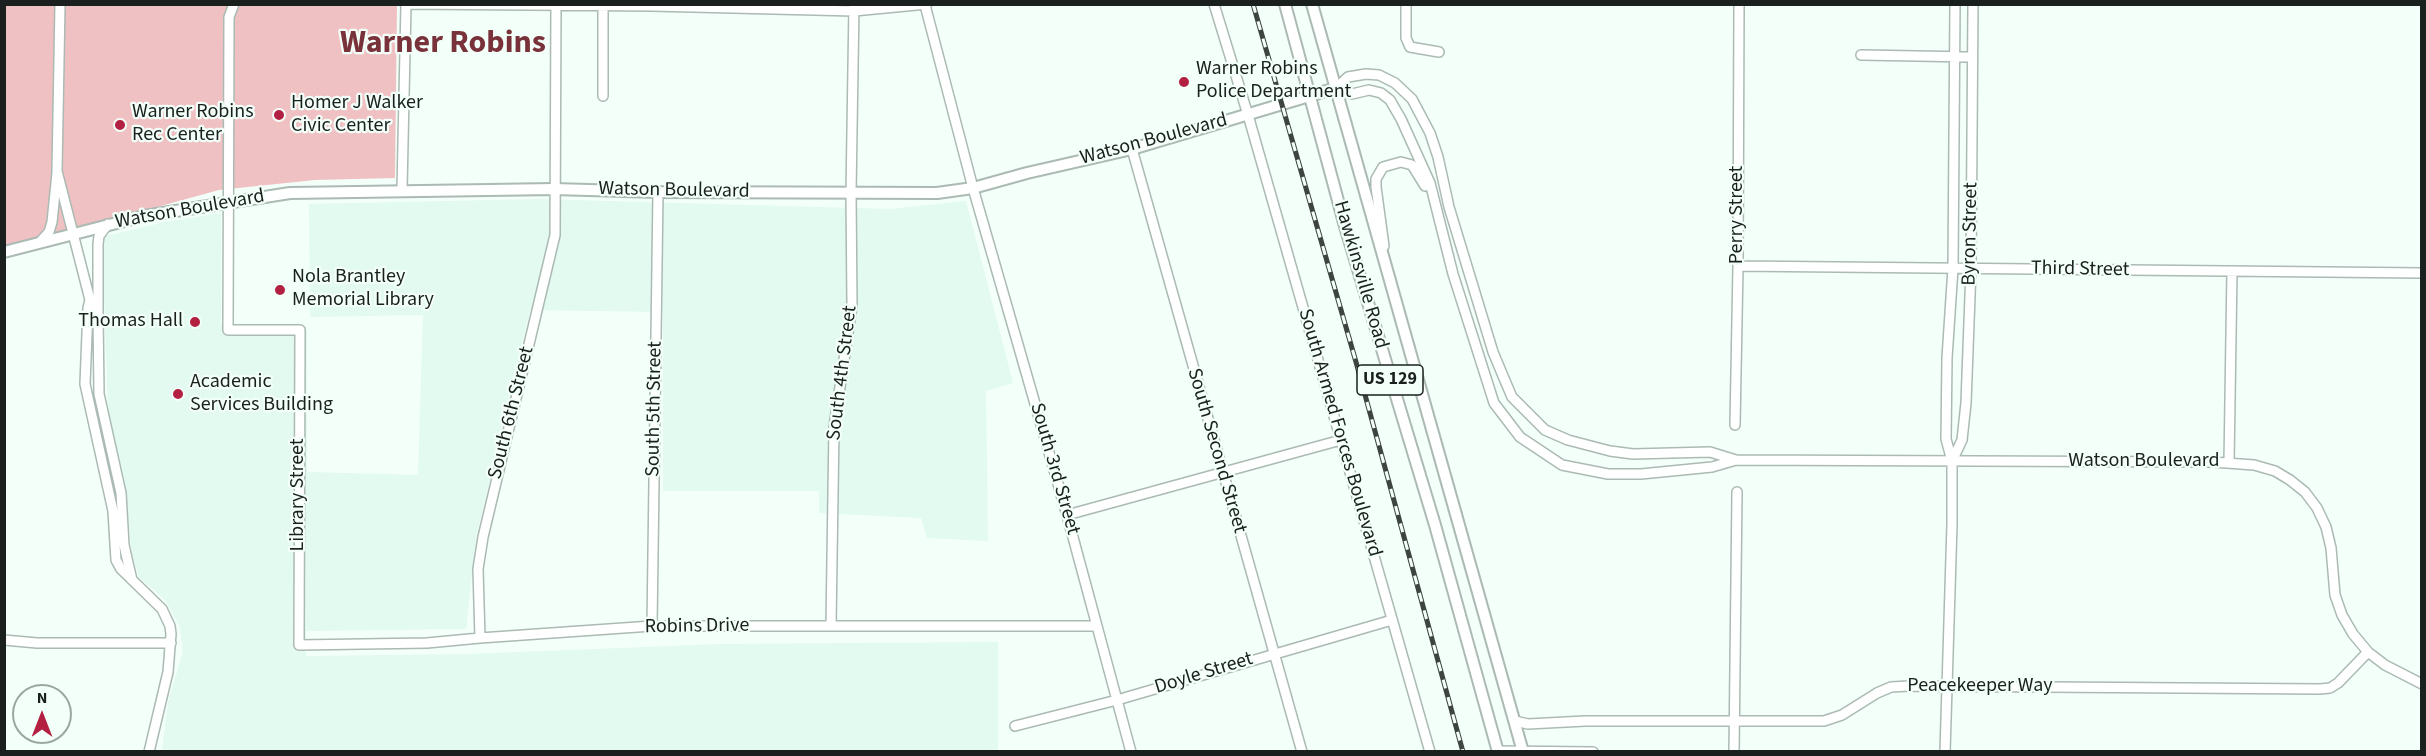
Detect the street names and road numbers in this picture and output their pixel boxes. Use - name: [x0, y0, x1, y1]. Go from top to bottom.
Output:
- street label: Watson Boulevard: [1078, 109, 1230, 171]
- street label: Perry Street: [1726, 166, 1750, 264]
- street label: Watson Boulevard: [598, 178, 750, 204]
- street label: Byron Street: [1958, 182, 1984, 286]
- street label: Watson Boulevard: [113, 185, 267, 235]
- street label: Hawkinsville Road: [1327, 198, 1393, 352]
- street label: Third Street: [2031, 257, 2129, 283]
- street label: South 4th Street: [823, 304, 863, 442]
- street label: South Armed Forces Boulevard: [1292, 306, 1386, 560]
- street label: South 5th Street: [642, 341, 668, 477]
- street label: South 6th Street: [484, 344, 540, 482]
- road number: US 129: [1357, 365, 1423, 395]
- street label: South Second Street: [1181, 366, 1251, 536]
- street label: South 3rd Street: [1024, 400, 1084, 538]
- street label: Library Street: [287, 438, 311, 552]
- street label: Watson Boulevard: [2068, 450, 2220, 474]
- street label: Robins Drive: [644, 614, 750, 640]
- street label: Doyle Street: [1152, 648, 1256, 700]
- street label: Peacekeeper Way: [1907, 675, 2053, 699]

